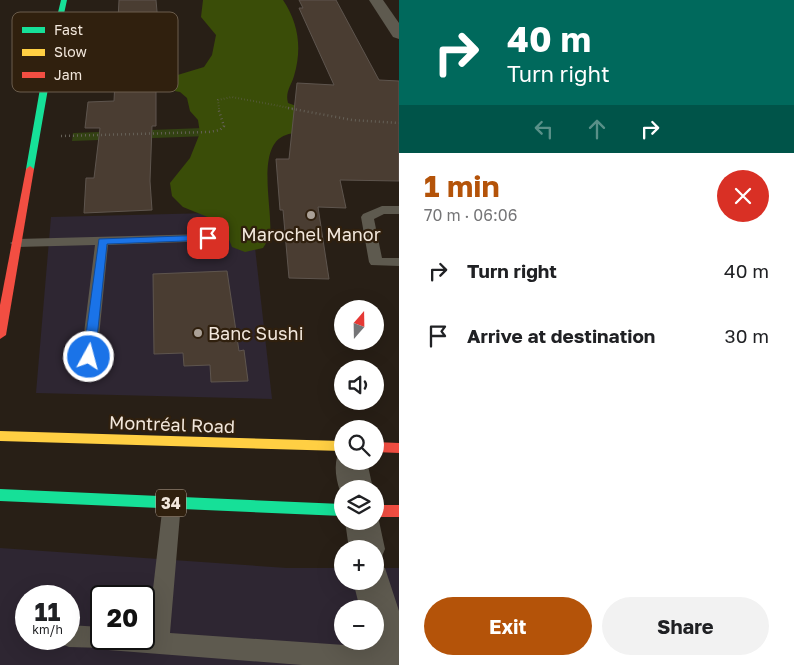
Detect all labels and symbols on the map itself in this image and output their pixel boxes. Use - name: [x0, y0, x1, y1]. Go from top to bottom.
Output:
- legend: [12, 12, 178, 92]
- text: Fast: [54, 21, 83, 38]
- text: Slow: [54, 43, 87, 60]
- text: Jam: [54, 66, 82, 83]
- marker: Marochel Manor: [305, 209, 317, 221]
- pin: [187, 217, 229, 259]
- place label: Marochel Manor: [241, 223, 381, 245]
- north arrow: [334, 300, 384, 350]
- place label: Banc Sushi: [208, 322, 303, 344]
- marker: Banc Sushi: [192, 327, 204, 339]
- position arrow: [62, 330, 114, 382]
- street label: Montréal Road: [109, 411, 235, 437]
- road number: 34: [156, 489, 186, 516]
- speed limit sign: 20: [90, 585, 155, 650]

